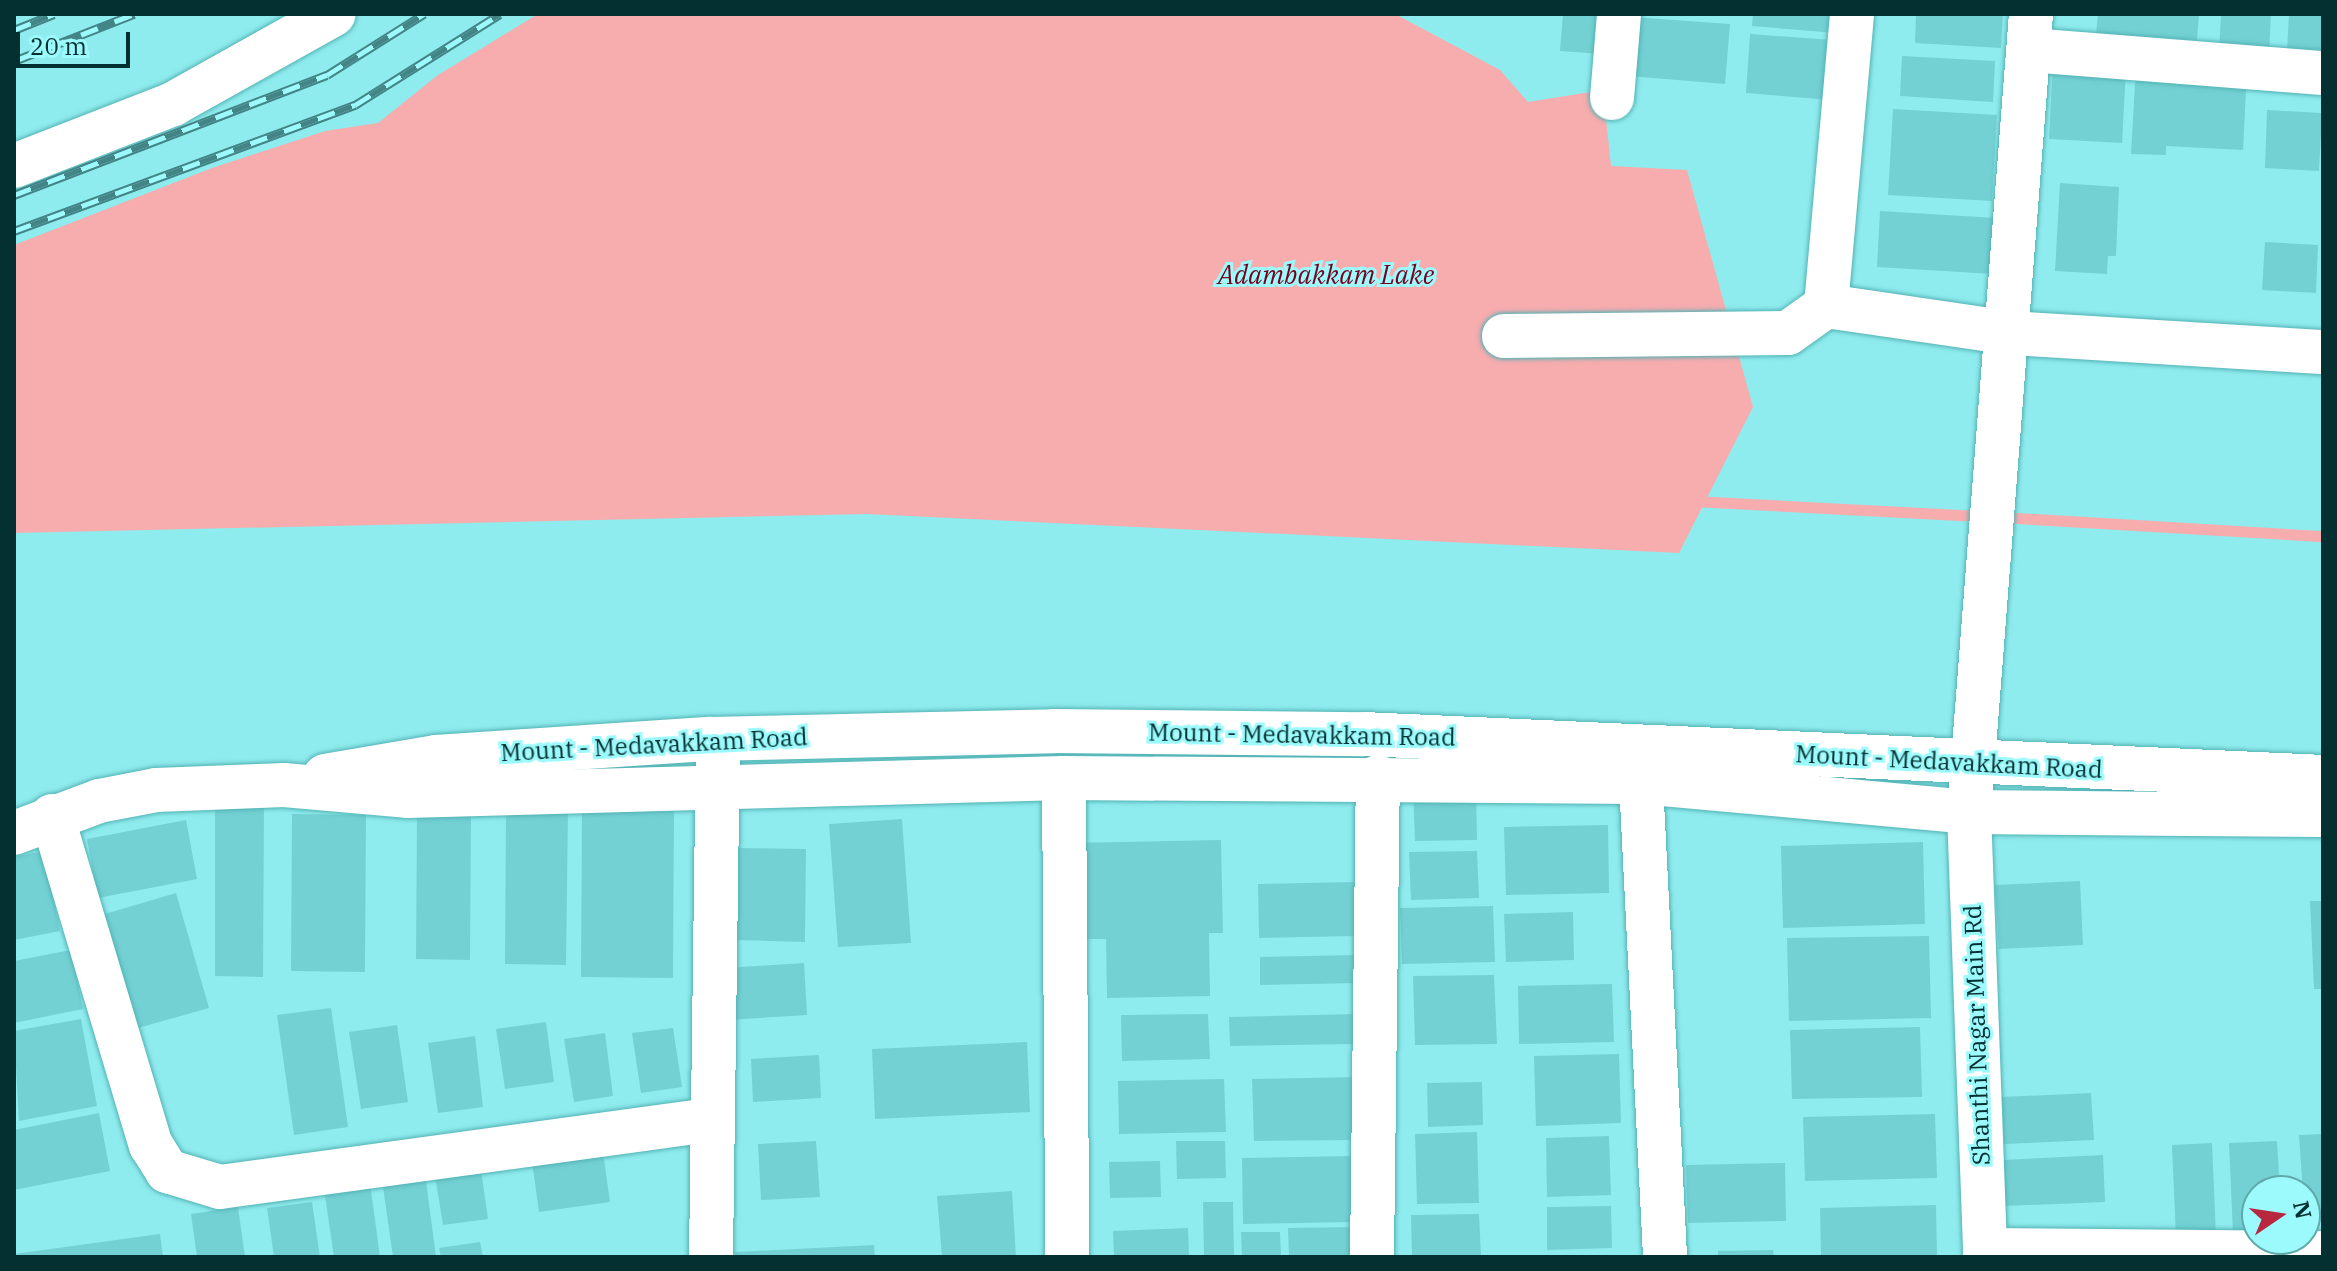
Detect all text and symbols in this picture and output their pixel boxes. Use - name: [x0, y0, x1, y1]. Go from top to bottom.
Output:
- scale bar: [20, 16, 134, 66]
- text: 20 m: [30, 30, 87, 62]
- water label: Adambakkam Lake: [1218, 259, 1434, 291]
- street label: Mount - Medavakkam Road: [1148, 718, 1456, 752]
- street label: Mount - Medavakkam Road: [500, 723, 808, 767]
- street label: Mount - Medavakkam Road: [1795, 740, 2103, 784]
- street label: Shanthi Nagar Main Rd: [1958, 904, 1996, 1166]
- north arrow: [2241, 1175, 2321, 1255]
- text: N: [2287, 1198, 2319, 1222]

